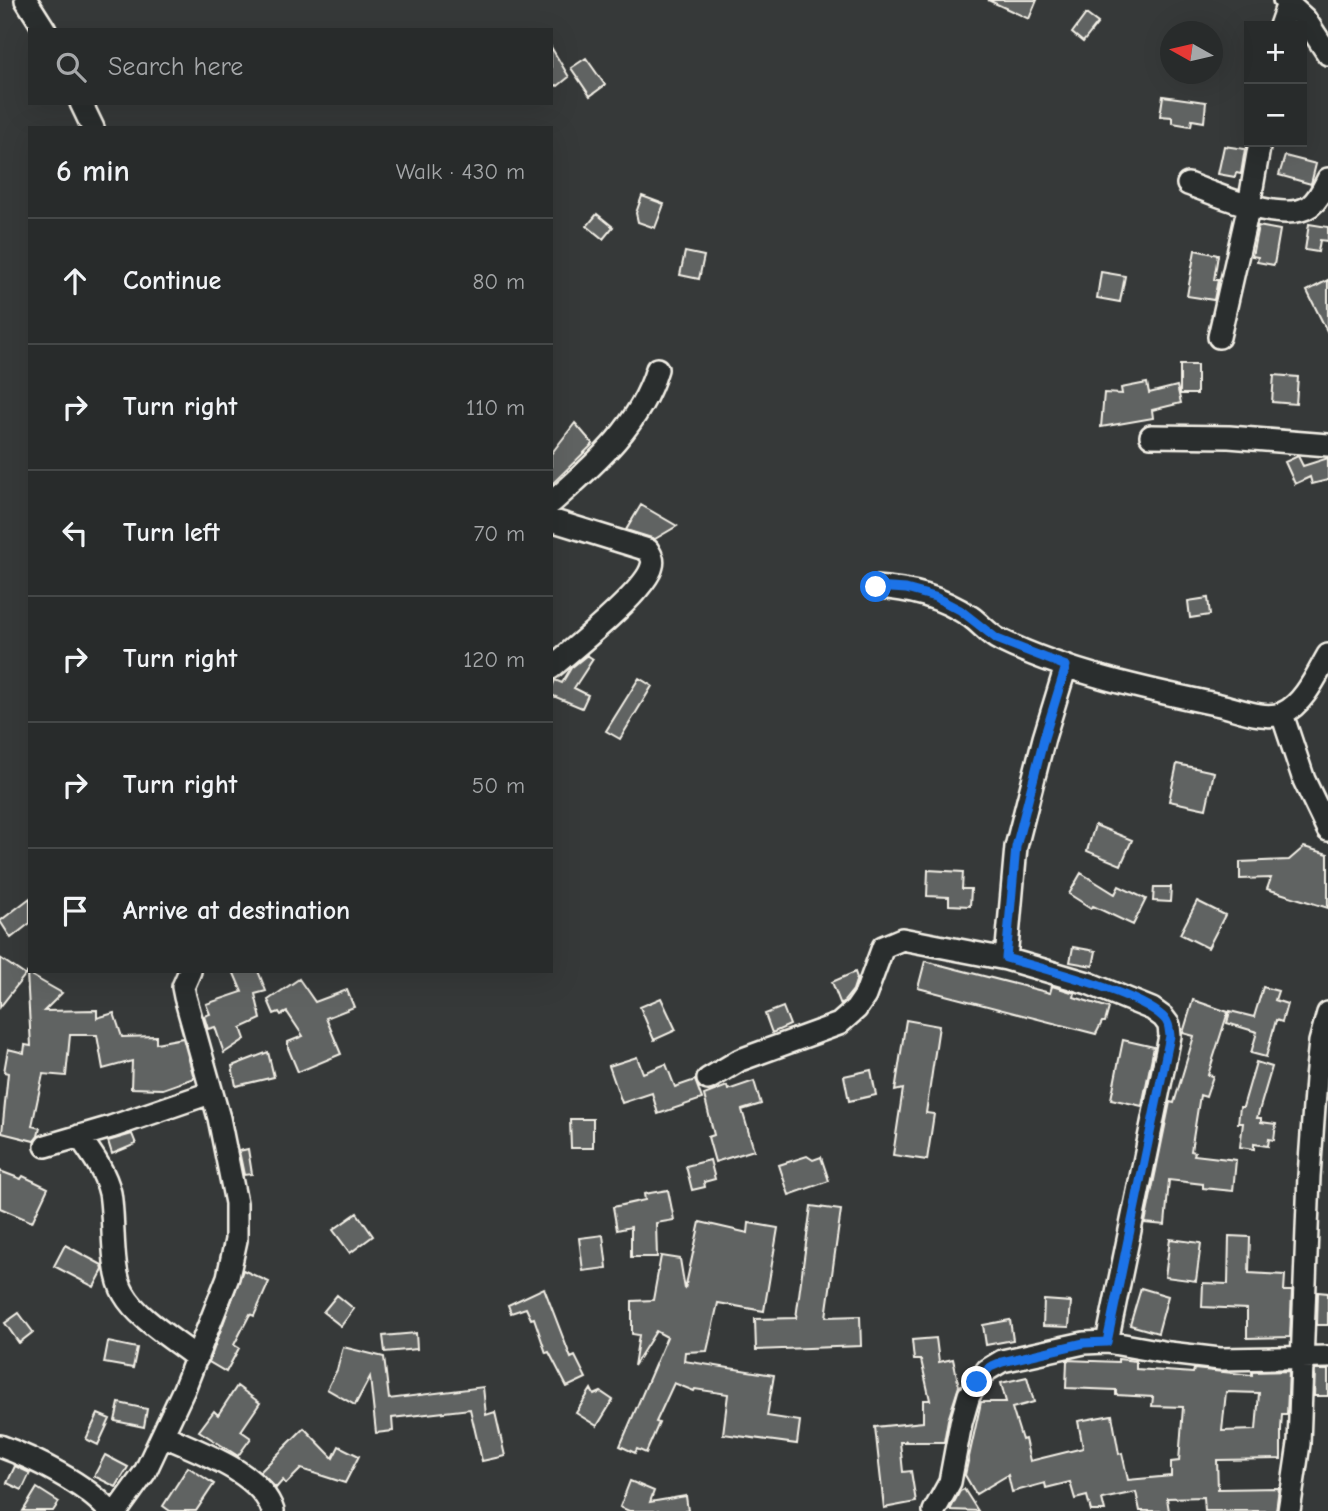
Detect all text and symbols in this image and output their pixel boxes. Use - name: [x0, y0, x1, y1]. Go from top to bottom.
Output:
- north arrow: [1160, 21, 1223, 84]
- map controls: [1244, 21, 1307, 147]
- button: +: [1244, 21, 1307, 84]
- search box: [28, 28, 553, 105]
- icon: search: [52, 48, 90, 86]
- text: Search here: [108, 52, 243, 82]
- button: −: [1244, 84, 1307, 147]
- text: 6 min: [56, 154, 130, 189]
- text: Walk · 430 m: [396, 158, 525, 185]
- icon: ahead: [56, 262, 94, 300]
- text: Continue: [123, 266, 221, 296]
- text: 80 m: [472, 268, 525, 295]
- icon: right: [56, 388, 94, 426]
- text: Turn right: [123, 392, 237, 422]
- text: 110 m: [466, 394, 525, 421]
- icon: left: [56, 514, 94, 552]
- text: Turn left: [123, 518, 220, 548]
- text: 70 m: [473, 520, 525, 547]
- route start: [860, 571, 891, 602]
- icon: right: [56, 640, 94, 678]
- text: Turn right: [123, 644, 237, 674]
- text: 120 m: [463, 646, 525, 673]
- icon: right: [56, 766, 94, 804]
- text: Turn right: [123, 770, 237, 800]
- text: 50 m: [472, 772, 525, 799]
- icon: arrive: [56, 892, 94, 930]
- text: Arrive at destination: [123, 896, 350, 926]
- route end: [961, 1366, 992, 1397]

